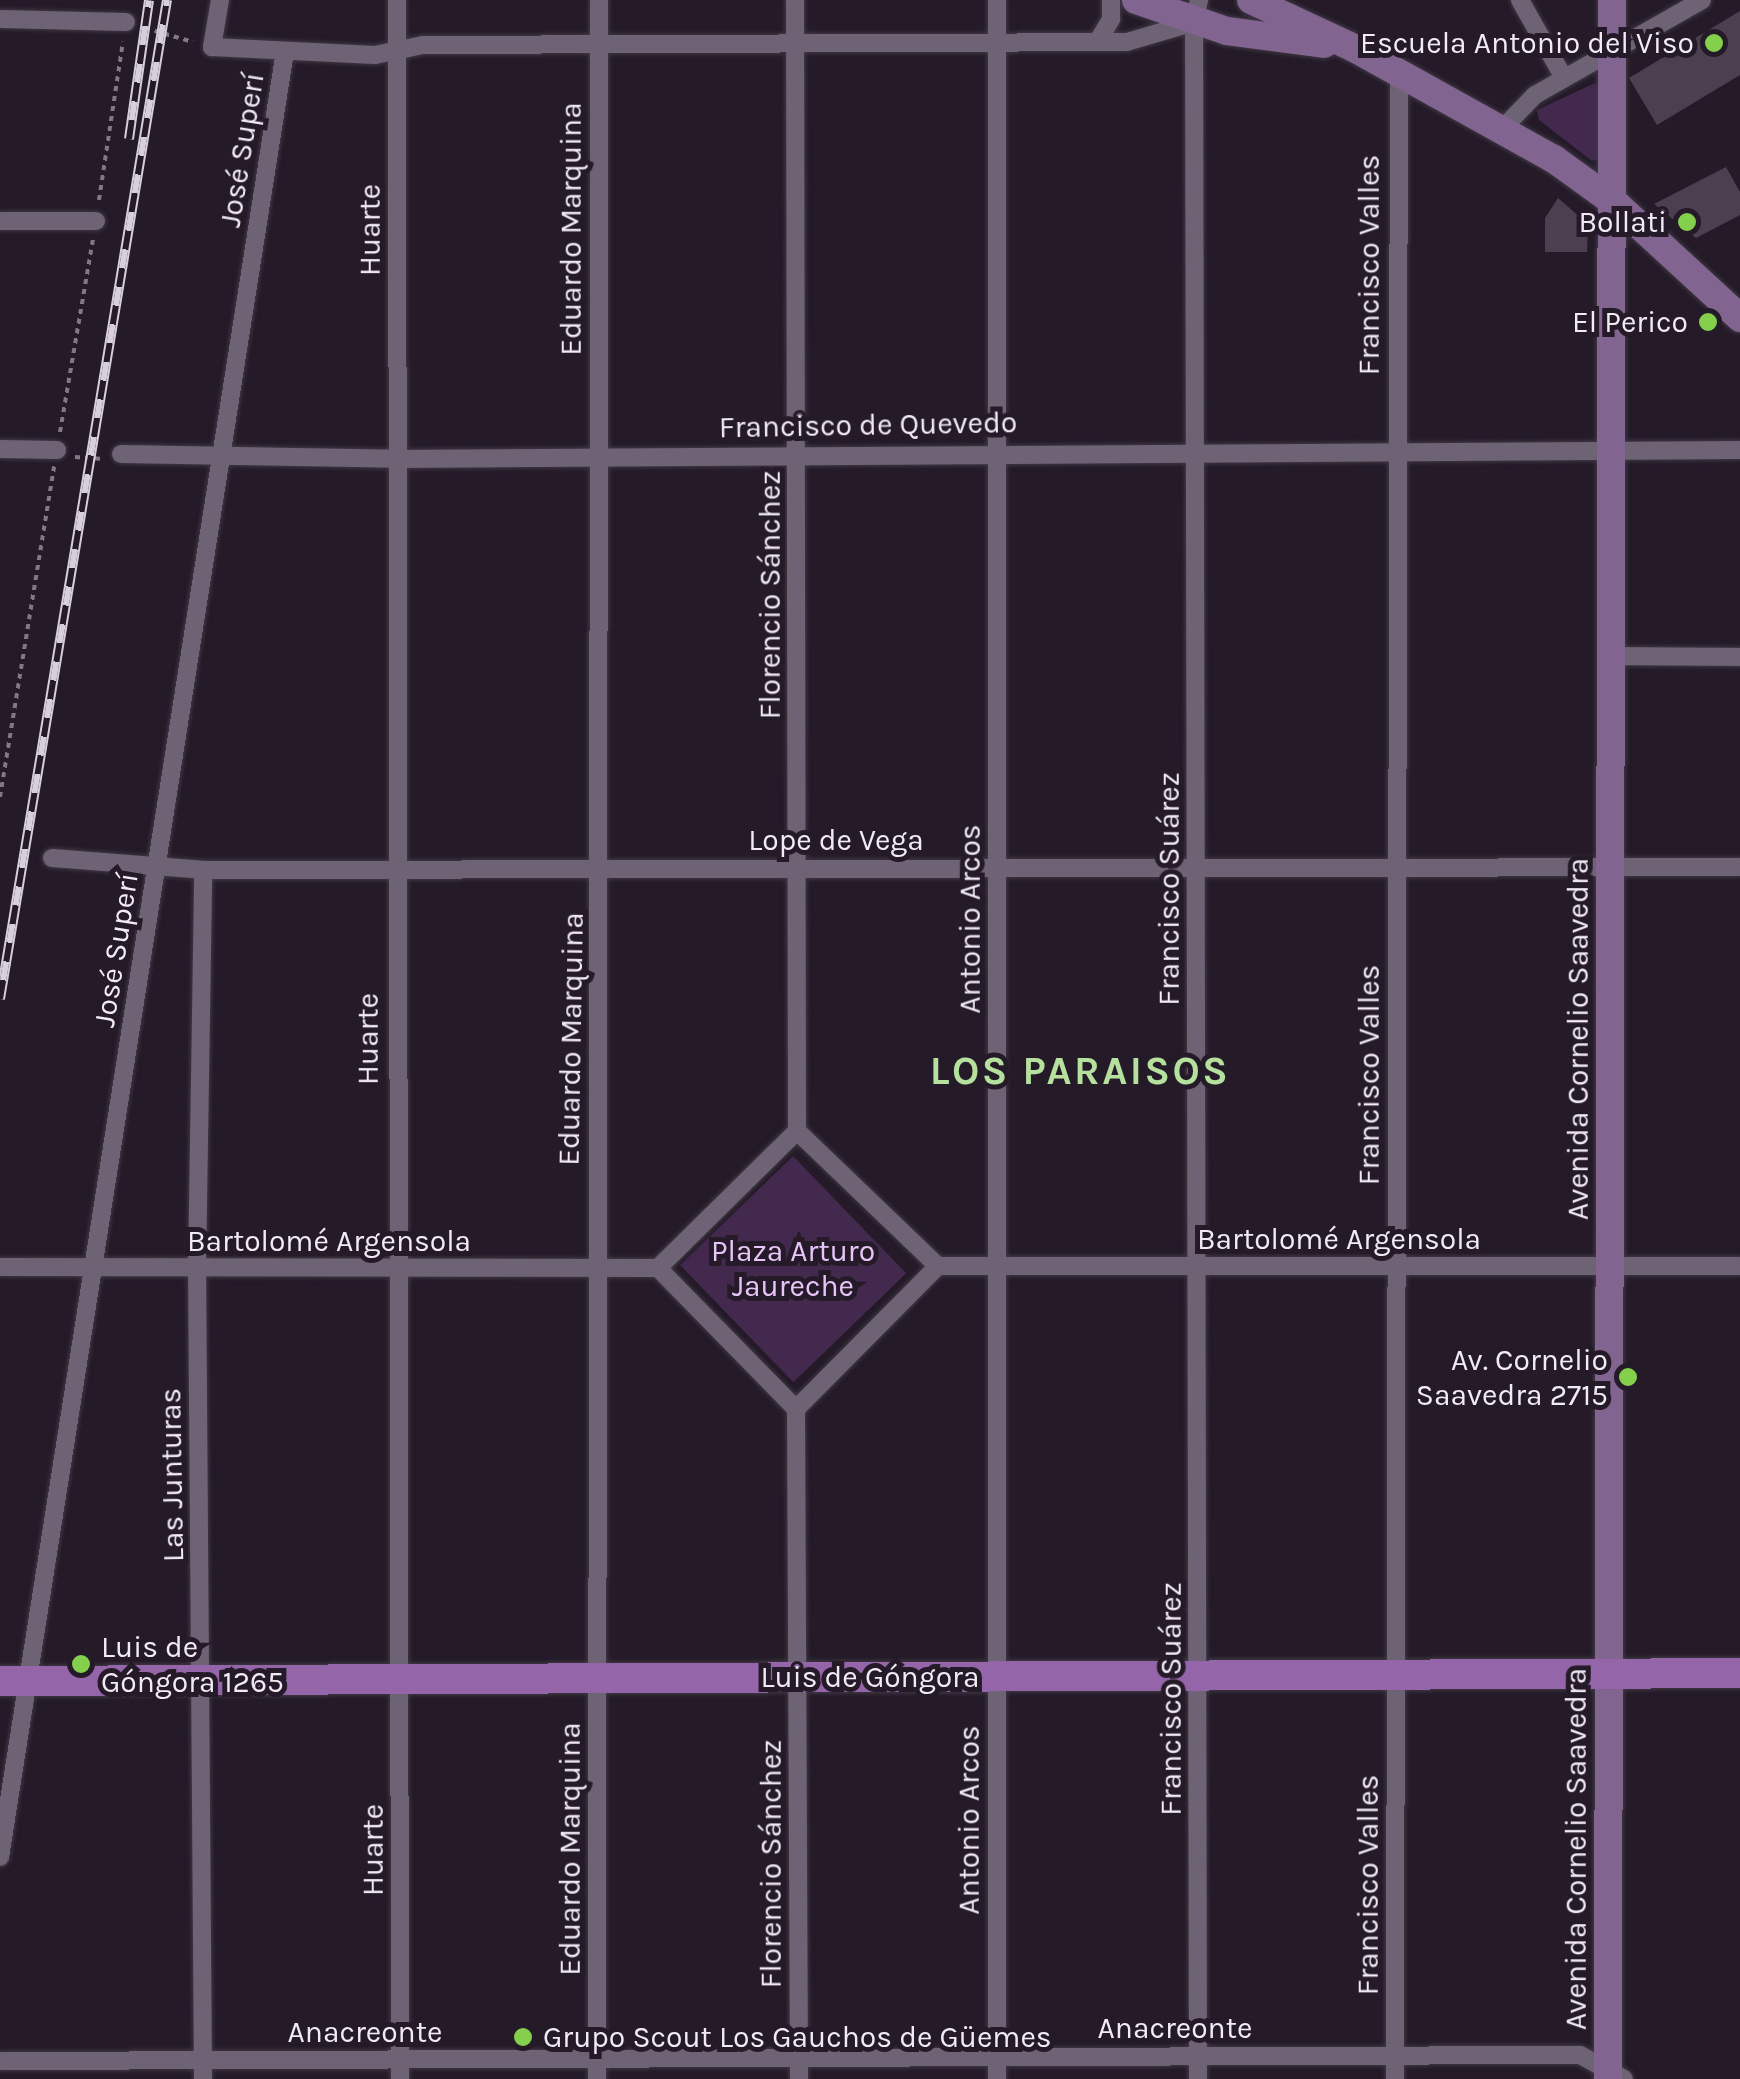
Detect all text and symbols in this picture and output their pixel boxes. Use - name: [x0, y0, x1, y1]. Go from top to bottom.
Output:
- place label: Escuela Antonio del Viso: [1360, 25, 1694, 61]
- marker: Escuela Antonio del Viso: [1703, 32, 1725, 54]
- street label: José Superí: [212, 70, 272, 230]
- street label: Eduardo Marquina: [553, 102, 589, 356]
- street label: Francisco Valles: [1351, 155, 1387, 375]
- street label: Huarte: [352, 184, 388, 276]
- place label: Bollati: [1578, 204, 1667, 240]
- marker: Bollati: [1676, 211, 1698, 233]
- place label: El Perico: [1572, 304, 1688, 340]
- marker: El Perico: [1697, 311, 1719, 333]
- street label: Francisco de Quevedo: [718, 404, 1018, 446]
- street label: Florencio Sánchez: [752, 471, 788, 719]
- street label: Francisco Suárez: [1151, 772, 1187, 1006]
- street label: Lope de Vega: [748, 822, 924, 858]
- street label: Antonio Arcos: [952, 824, 988, 1014]
- street label: Avenida Cornelio Saavedra: [1560, 858, 1596, 1220]
- street label: José Superí: [86, 870, 146, 1030]
- street label: Eduardo Marquina: [551, 912, 591, 1166]
- street label: Francisco Valles: [1351, 965, 1387, 1185]
- street label: Huarte: [350, 993, 386, 1085]
- district label: LOS PARAISOS: [930, 1047, 1230, 1095]
- street label: Bartolomé Argensola: [1197, 1221, 1481, 1257]
- street label: Bartolomé Argensola: [187, 1223, 471, 1259]
- park label: Plaza Arturo Jaureche: [711, 1233, 875, 1304]
- place label: Av. Cornelio Saavedra 2715: [1416, 1342, 1608, 1412]
- marker: Av. Cornelio Saavedra 2715: [1617, 1366, 1639, 1388]
- street label: Las Junturas: [152, 1388, 192, 1562]
- street label: Francisco Suárez: [1153, 1582, 1189, 1816]
- place label: Luis de Góngora 1265: [101, 1629, 284, 1700]
- marker: Luis de Góngora 1265: [70, 1653, 92, 1675]
- street label: Luis de Góngora: [761, 1659, 979, 1695]
- street label: Avenida Cornelio Saavedra: [1558, 1668, 1594, 2030]
- street label: Eduardo Marquina: [552, 1722, 588, 1976]
- street label: Antonio Arcos: [951, 1725, 987, 1915]
- street label: Florencio Sánchez: [753, 1740, 789, 1988]
- street label: Francisco Valles: [1350, 1775, 1386, 1995]
- street label: Huarte: [355, 1804, 391, 1896]
- street label: Anacreonte: [1098, 2010, 1252, 2046]
- street label: Anacreonte: [288, 2014, 442, 2050]
- place label: Grupo Scout Los Gauchos de Güemes: [543, 2019, 1052, 2055]
- marker: Grupo Scout Los Gauchos de Güemes: [512, 2026, 534, 2048]

